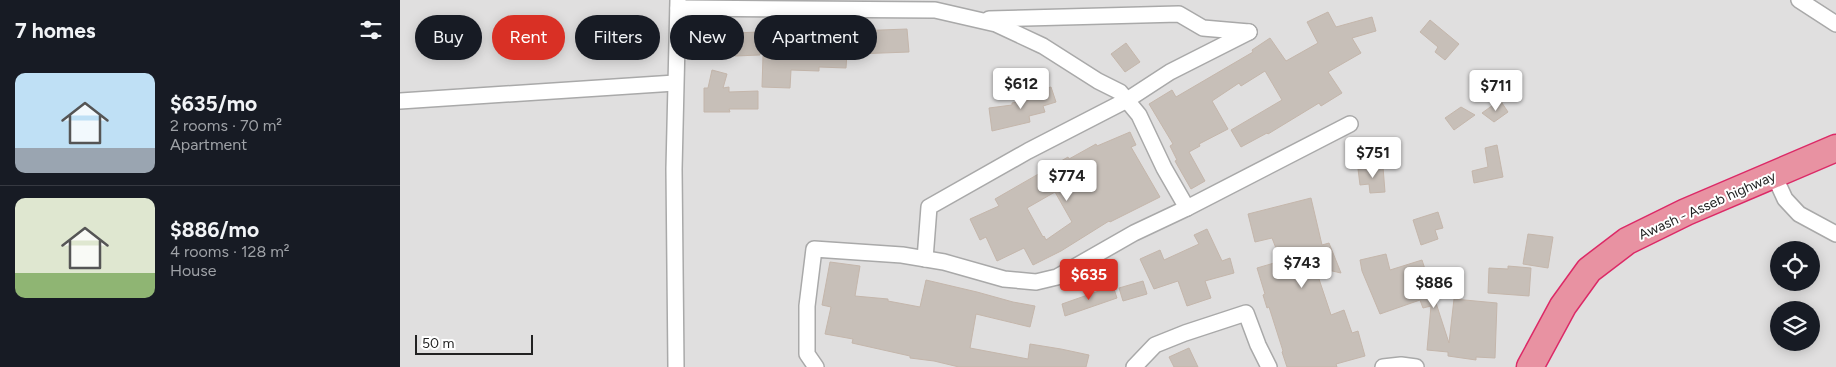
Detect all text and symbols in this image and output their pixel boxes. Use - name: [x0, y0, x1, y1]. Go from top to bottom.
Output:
- chip: Buy: [415, 15, 482, 60]
- chip: Rent: [492, 15, 565, 60]
- chip: Filters: [575, 15, 660, 60]
- chip: New: [670, 15, 744, 60]
- chip: Apartment: [754, 15, 877, 60]
- icon: filters: [357, 16, 385, 44]
- text: 7 homes: [15, 18, 96, 43]
- pin: $612: [991, 68, 1051, 110]
- pin: $711: [1466, 70, 1526, 112]
- text: $612: [1004, 74, 1038, 93]
- text: $711: [1480, 76, 1512, 95]
- text: $635/mo: [170, 91, 257, 116]
- icon: home: [55, 93, 115, 153]
- text: 2 rooms · 70 m²: [170, 116, 282, 135]
- text: Apartment: [170, 135, 247, 154]
- pin: $751: [1343, 136, 1403, 179]
- text: $751: [1356, 143, 1390, 162]
- pin: $774: [1037, 160, 1097, 202]
- text: $774: [1049, 166, 1085, 185]
- street label: Awash - Asseb highway: [1636, 167, 1779, 243]
- text: $886/mo: [170, 217, 259, 242]
- icon: home: [55, 218, 115, 278]
- map controls: [1770, 241, 1820, 351]
- button: locate: [1770, 241, 1820, 291]
- text: 4 rooms · 128 m²: [170, 242, 290, 261]
- pin: $743: [1272, 246, 1332, 289]
- text: $743: [1284, 253, 1320, 272]
- pin: $635: [1059, 258, 1119, 301]
- text: House: [170, 261, 216, 280]
- text: $635: [1071, 265, 1107, 284]
- pin: $886: [1404, 266, 1464, 309]
- text: $886: [1415, 273, 1453, 292]
- button: layers: [1770, 301, 1820, 351]
- scale bar: [415, 332, 532, 355]
- text: 50 m: [422, 335, 454, 352]

